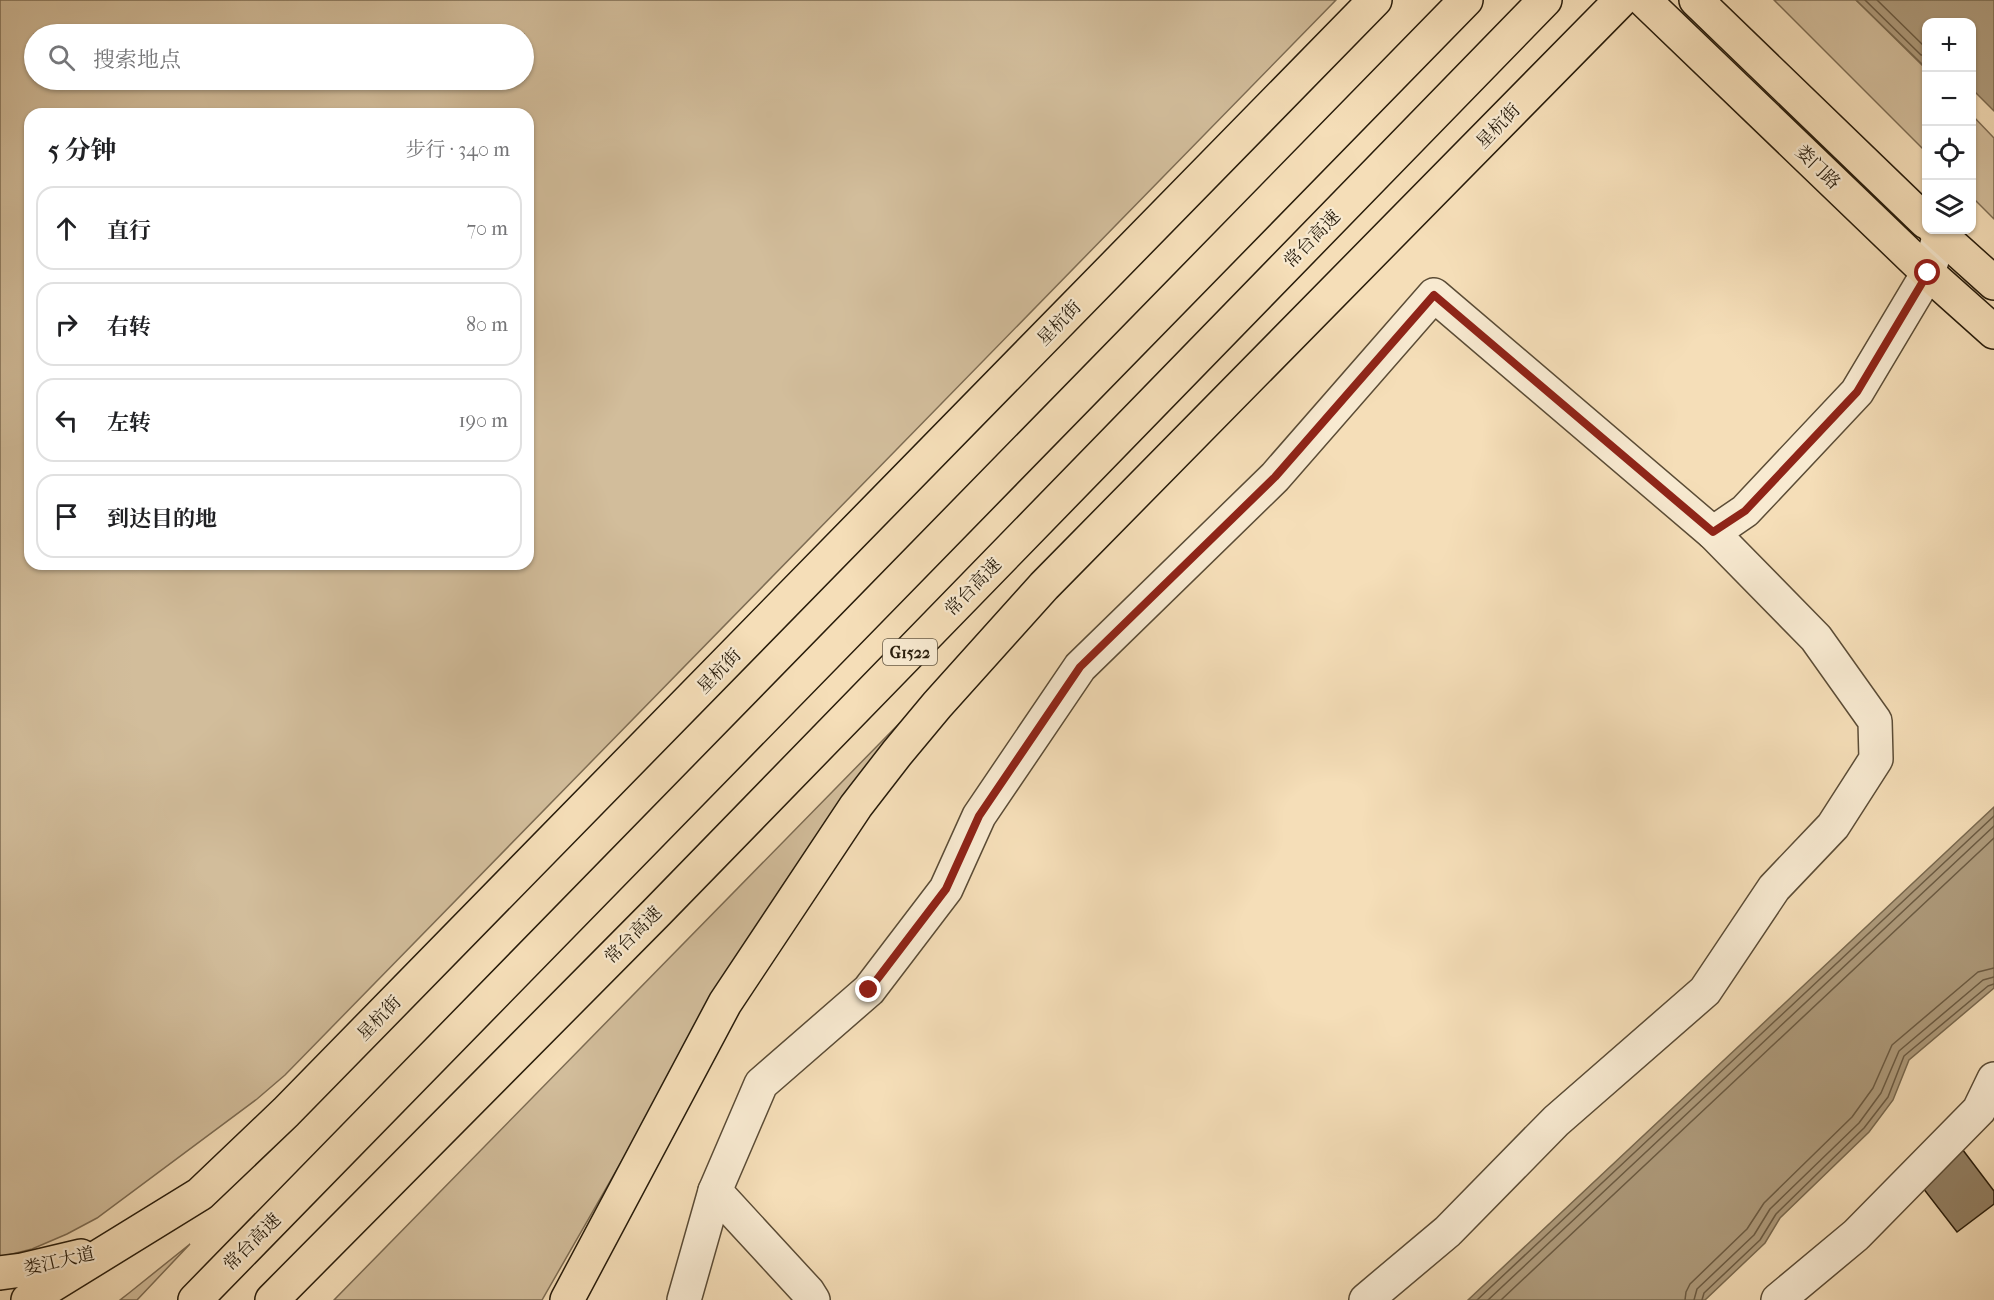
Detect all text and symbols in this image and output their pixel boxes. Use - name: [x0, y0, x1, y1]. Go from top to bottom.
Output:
- map controls: [1922, 18, 1976, 234]
- button: +: [1922, 18, 1976, 72]
- search box: [24, 24, 534, 90]
- icon: search: [45, 41, 78, 74]
- text: 搜索地点: [93, 47, 181, 73]
- button: −: [1922, 72, 1976, 126]
- street label: 星杭街: [1472, 100, 1525, 153]
- button: locate: [1922, 126, 1976, 180]
- text: 5 分钟: [48, 135, 117, 166]
- text: 步行 · 340 m: [405, 138, 510, 161]
- street label: 娄门路: [1791, 141, 1844, 194]
- button: layers: [1922, 180, 1976, 234]
- street label: 常台高速: [1280, 206, 1345, 273]
- icon: ahead: [50, 212, 83, 245]
- text: 70 m: [466, 217, 508, 240]
- text: 直行: [107, 218, 151, 244]
- route start: [1914, 259, 1940, 285]
- street label: 星杭街: [1033, 297, 1086, 350]
- icon: right: [50, 308, 83, 341]
- text: 80 m: [466, 313, 508, 336]
- text: 右转: [107, 314, 151, 340]
- icon: left: [50, 404, 83, 437]
- text: 190 m: [458, 409, 508, 432]
- text: 左转: [107, 410, 151, 436]
- icon: arrive: [50, 500, 83, 533]
- text: 到达目的地: [107, 506, 217, 532]
- street label: 常台高速: [941, 554, 1006, 621]
- road number: G1522: [883, 639, 937, 665]
- street label: 星杭街: [693, 645, 746, 698]
- street label: 常台高速: [600, 902, 666, 968]
- route end: [855, 976, 881, 1002]
- street label: 星杭街: [353, 992, 406, 1045]
- street label: 常台高速: [219, 1209, 285, 1275]
- street label: 娄江大道: [22, 1243, 97, 1280]

